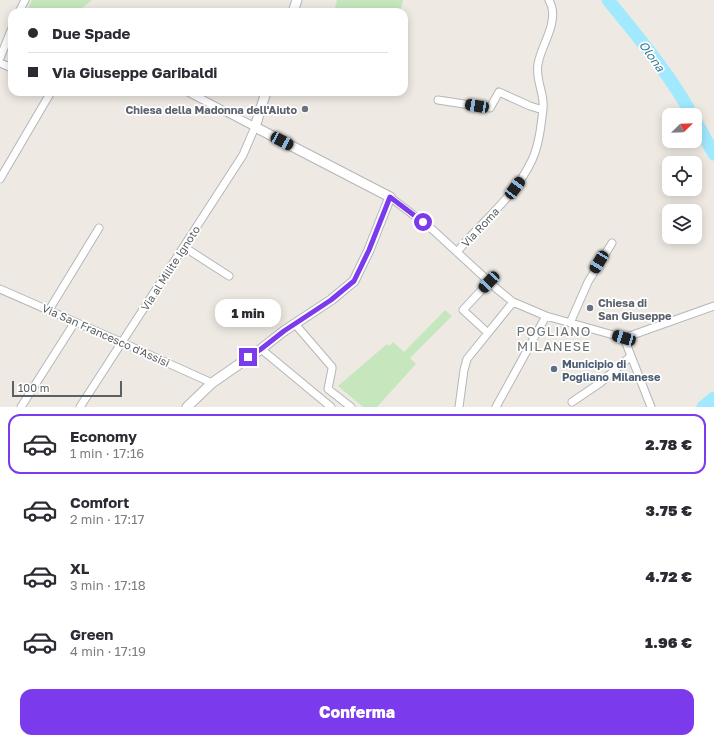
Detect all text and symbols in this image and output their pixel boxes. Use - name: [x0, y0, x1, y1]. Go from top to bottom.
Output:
- text: Due Spade: [52, 24, 130, 42]
- water label: Olona: [636, 38, 669, 75]
- text: Via Giuseppe Garibaldi: [52, 63, 217, 81]
- car: [464, 98, 490, 114]
- place label: Chiesa della Madonna dell'Aiuto: [125, 103, 297, 116]
- marker: Chiesa della Madonna dell'Aiuto: [300, 104, 310, 114]
- north arrow: [662, 108, 702, 148]
- map controls: [662, 108, 702, 244]
- car: [269, 130, 295, 152]
- button: locate: [662, 156, 702, 196]
- car: [503, 175, 527, 201]
- button: layers: [662, 204, 702, 244]
- street label: Via Roma: [458, 205, 502, 249]
- route start: [414, 213, 432, 231]
- street label: Via al Milite Ignoto: [138, 223, 203, 313]
- car: [588, 249, 610, 275]
- car: [476, 269, 502, 295]
- place label: Chiesa di San Giuseppe: [598, 296, 672, 322]
- callout: 1 min: [215, 299, 281, 327]
- street label: Via San Francesco d'Assisi: [40, 301, 172, 369]
- marker: Chiesa di San Giuseppe: [585, 303, 595, 313]
- text: 1 min: [231, 305, 265, 321]
- district label: POGLIANO MILANESE: [516, 323, 592, 354]
- car: [611, 329, 637, 347]
- route end: [239, 348, 257, 366]
- place label: Municipio di Pogliano Milanese: [562, 357, 661, 383]
- marker: Municipio di Pogliano Milanese: [549, 364, 559, 374]
- scale bar: [12, 379, 122, 398]
- text: 100 m: [18, 381, 49, 394]
- icon: car: [22, 426, 58, 462]
- text: Economy: [70, 427, 137, 445]
- text: 2.78 €: [645, 435, 692, 453]
- text: 1 min · 17:16: [70, 445, 144, 461]
- icon: car: [22, 492, 58, 528]
- text: Comfort: [70, 493, 129, 511]
- text: 3.75 €: [645, 501, 692, 519]
- text: 2 min · 17:17: [70, 511, 144, 527]
- icon: car: [22, 558, 58, 594]
- text: XL: [70, 559, 89, 577]
- text: 4.72 €: [645, 567, 692, 585]
- text: 3 min · 17:18: [70, 577, 146, 593]
- icon: car: [22, 624, 58, 660]
- text: Green: [70, 625, 113, 643]
- text: 1.96 €: [645, 633, 692, 651]
- text: 4 min · 17:19: [70, 643, 146, 659]
- button: Conferma: [20, 689, 694, 735]

